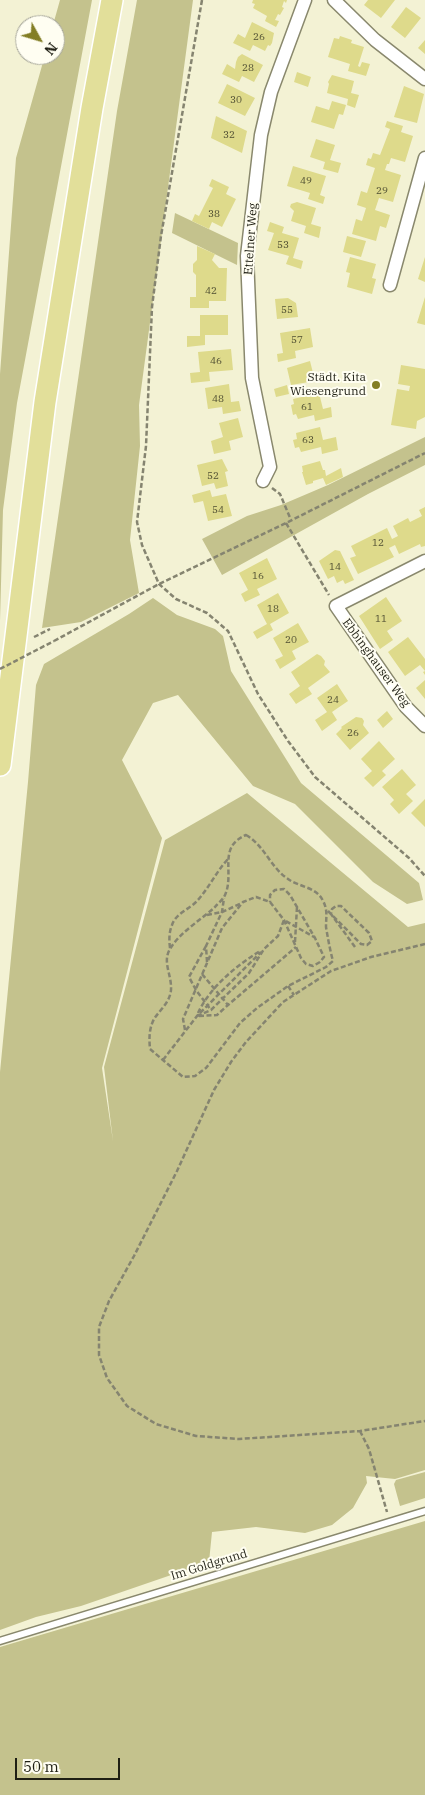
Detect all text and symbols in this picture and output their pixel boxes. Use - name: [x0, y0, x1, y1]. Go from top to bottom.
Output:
- north arrow: [15, 15, 65, 65]
- house number: 26: [253, 31, 265, 43]
- text: N: [40, 39, 61, 59]
- house number: 28: [242, 62, 254, 74]
- house number: 30: [230, 94, 242, 106]
- house number: 32: [223, 129, 235, 141]
- house number: 49: [300, 175, 312, 187]
- house number: 29: [376, 185, 388, 197]
- street label: Ettelner Weg: [241, 202, 261, 276]
- house number: 38: [208, 208, 220, 220]
- house number: 53: [277, 239, 289, 251]
- house number: 42: [205, 285, 217, 297]
- house number: 55: [281, 304, 293, 316]
- house number: 57: [291, 334, 303, 346]
- house number: 46: [210, 355, 222, 367]
- place label: Städt. Kita Wiesengrund: [290, 371, 366, 399]
- marker: Städt. Kita Wiesengrund: [370, 379, 382, 391]
- house number: 48: [212, 393, 224, 405]
- house number: 61: [301, 401, 313, 413]
- house number: 63: [302, 434, 314, 446]
- house number: 52: [207, 470, 219, 482]
- house number: 54: [212, 504, 224, 516]
- house number: 12: [372, 537, 384, 549]
- house number: 14: [329, 561, 341, 573]
- house number: 16: [252, 570, 264, 582]
- house number: 18: [267, 603, 279, 615]
- house number: 11: [375, 613, 387, 625]
- street label: Ebbinghauser Weg: [339, 616, 413, 710]
- house number: 20: [285, 634, 297, 646]
- house number: 24: [327, 694, 339, 706]
- house number: 26: [347, 727, 359, 739]
- street label: Im Goldgrund: [169, 1547, 249, 1583]
- scale bar: [18, 1748, 122, 1780]
- text: 50 m: [23, 1757, 59, 1776]

